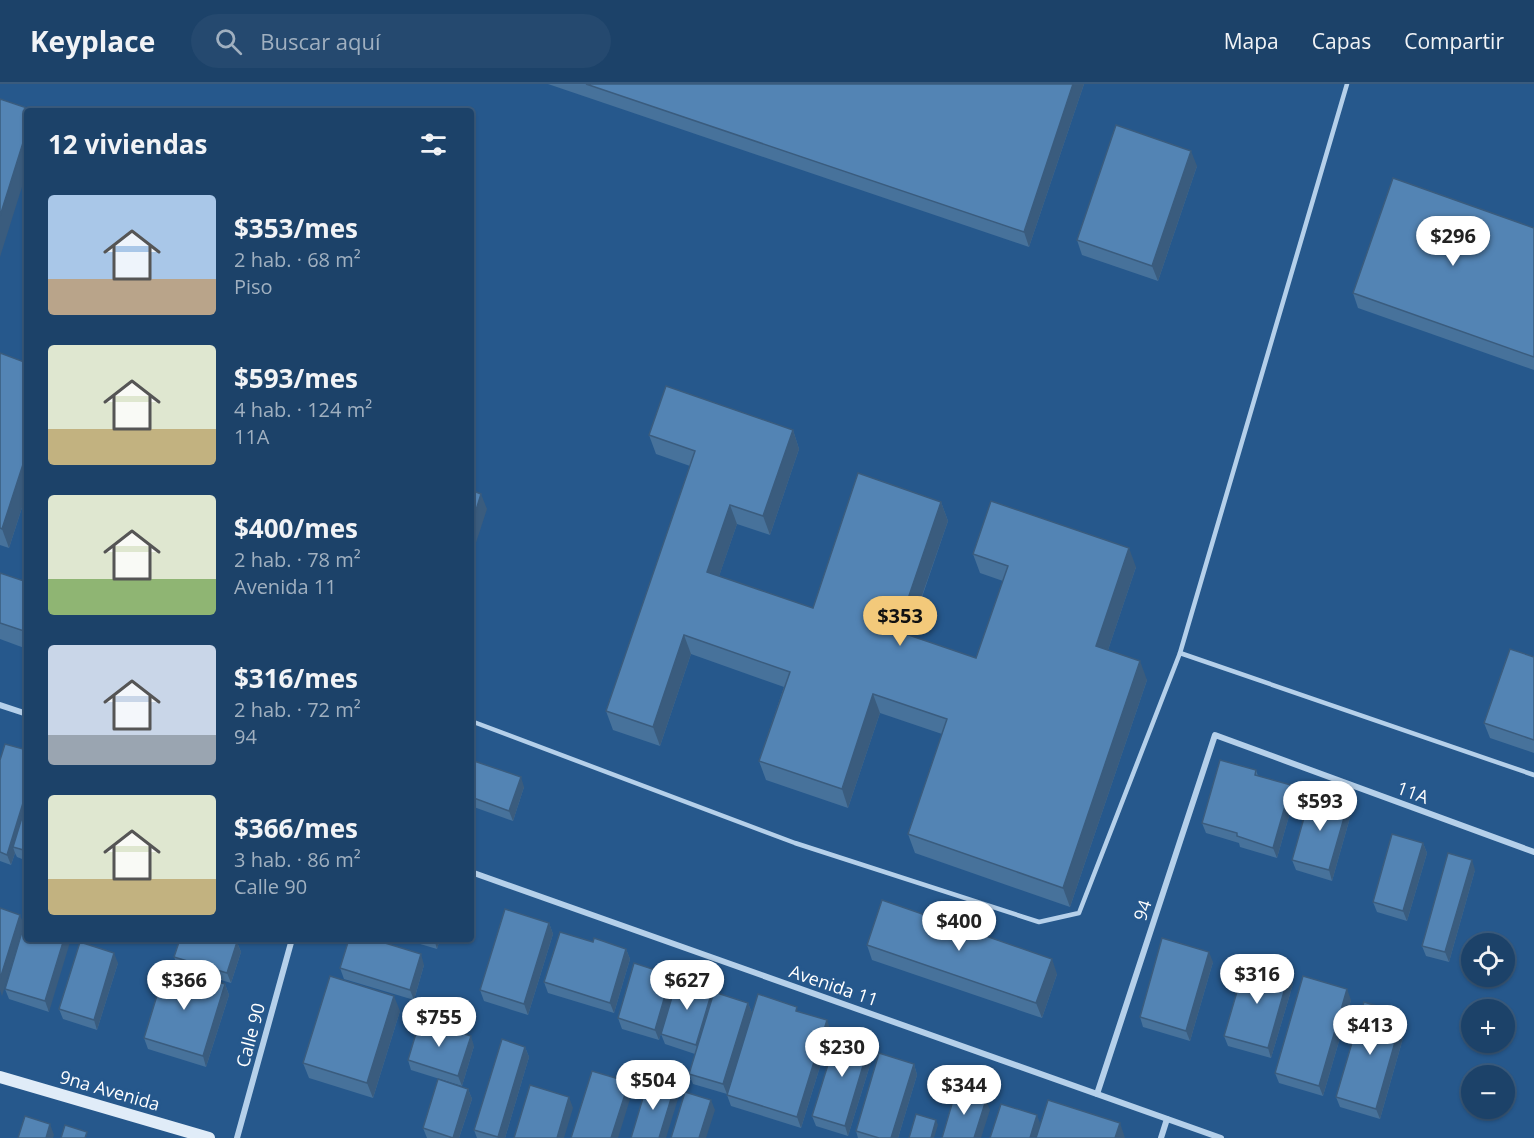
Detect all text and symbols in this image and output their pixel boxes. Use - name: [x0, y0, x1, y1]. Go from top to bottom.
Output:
- search box: [191, 14, 611, 68]
- text: Keyplace: [30, 22, 155, 60]
- icon: search: [212, 25, 245, 58]
- text: Buscar aquí: [260, 26, 381, 56]
- text: Mapa: [1224, 27, 1279, 55]
- text: Capas: [1312, 27, 1371, 55]
- text: Compartir: [1404, 27, 1504, 55]
- text: 12 viviendas: [48, 126, 207, 162]
- icon: filters: [417, 128, 450, 161]
- text: $353/mes: [234, 210, 358, 246]
- pin: $296: [1417, 216, 1489, 267]
- icon: home: [96, 219, 168, 291]
- text: $296: [1430, 222, 1476, 249]
- text: 2 hab. · 68 m²: [234, 246, 361, 273]
- text: Piso: [234, 273, 273, 300]
- text: $593/mes: [234, 360, 358, 396]
- icon: home: [96, 369, 168, 441]
- text: 4 hab. · 124 m²: [234, 396, 372, 423]
- text: 11A: [234, 423, 270, 450]
- text: $400/mes: [234, 510, 358, 546]
- icon: home: [96, 519, 168, 591]
- text: 2 hab. · 78 m²: [234, 546, 361, 573]
- text: Avenida 11: [234, 573, 337, 600]
- pin: $353: [864, 596, 936, 647]
- text: $353: [877, 602, 923, 629]
- text: $316/mes: [234, 660, 358, 696]
- icon: home: [96, 669, 168, 741]
- text: 2 hab. · 72 m²: [234, 696, 361, 723]
- text: 94: [234, 723, 257, 750]
- street label: 11A: [1394, 775, 1433, 809]
- pin: $593: [1284, 781, 1356, 832]
- text: $593: [1297, 787, 1343, 814]
- text: $366/mes: [234, 810, 358, 846]
- icon: home: [96, 819, 168, 891]
- text: 3 hab. · 86 m²: [234, 846, 361, 873]
- text: Calle 90: [234, 873, 307, 900]
- street label: 94: [1127, 896, 1157, 924]
- pin: $400: [923, 901, 995, 952]
- text: $400: [936, 907, 982, 934]
- map controls: [1461, 933, 1515, 1119]
- button: locate: [1461, 933, 1515, 987]
- pin: $316: [1221, 954, 1293, 1005]
- street label: Avenida 11: [786, 959, 882, 1011]
- pin: $366: [148, 960, 220, 1011]
- pin: $627: [651, 960, 723, 1011]
- text: $316: [1234, 960, 1280, 987]
- text: $366: [161, 966, 207, 993]
- text: $627: [664, 966, 710, 993]
- pin: $755: [403, 997, 475, 1048]
- button: +: [1461, 999, 1515, 1053]
- street label: Calle 90: [230, 1000, 270, 1070]
- text: $755: [416, 1003, 462, 1030]
- pin: $413: [1334, 1005, 1406, 1056]
- text: $413: [1347, 1011, 1393, 1038]
- pin: $230: [806, 1027, 878, 1078]
- text: $230: [819, 1033, 865, 1060]
- pin: $504: [617, 1060, 689, 1111]
- street label: 9na Avenida: [57, 1064, 163, 1116]
- pin: $344: [928, 1065, 1000, 1116]
- button: −: [1461, 1065, 1515, 1119]
- text: $504: [630, 1066, 676, 1093]
- text: $344: [941, 1071, 987, 1098]

